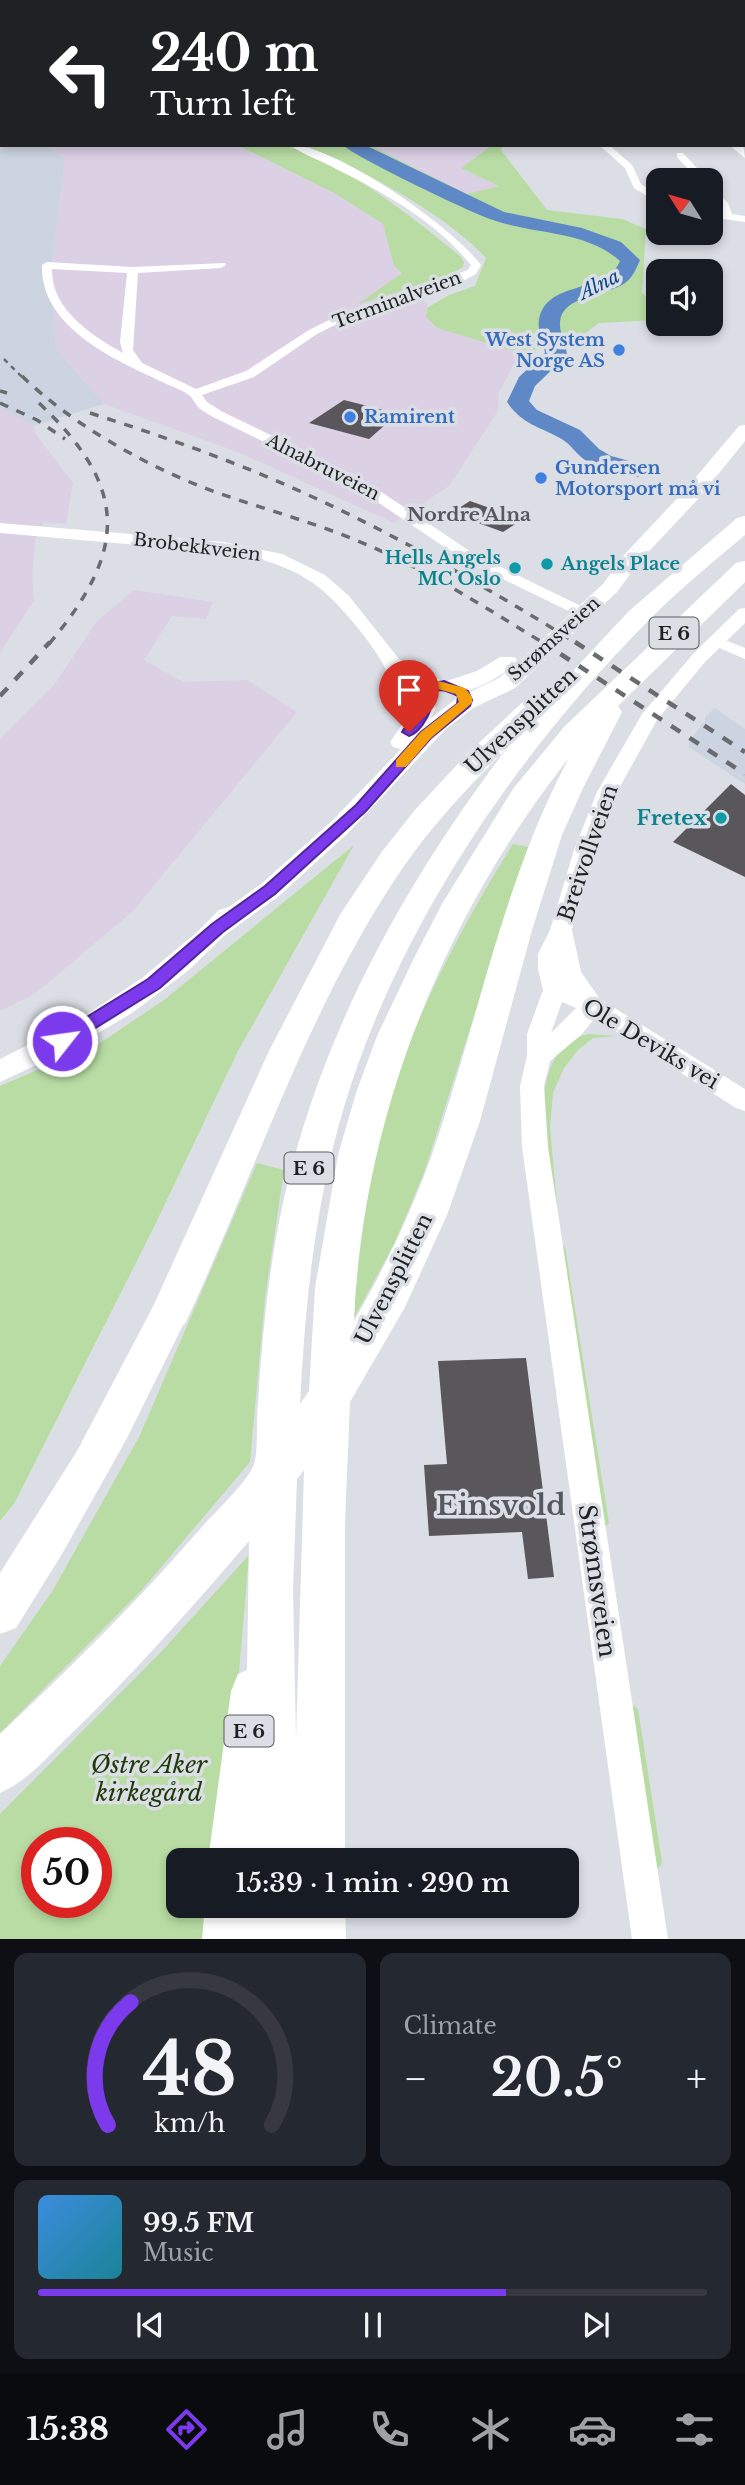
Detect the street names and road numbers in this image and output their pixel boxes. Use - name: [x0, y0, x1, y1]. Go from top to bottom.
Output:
- street label: Terminalveien: [330, 267, 464, 333]
- street label: Alnabruveien: [262, 429, 383, 505]
- street label: Brobekkveien: [132, 528, 262, 566]
- street label: Strømsveien: [504, 592, 604, 686]
- road number: E 6: [650, 618, 698, 648]
- street label: Ulvensplitten: [460, 662, 582, 780]
- street label: Breivollveien: [552, 781, 624, 925]
- street label: Ole Deviks vei: [578, 993, 724, 1095]
- road number: E 6: [284, 1152, 334, 1184]
- street label: Ulvensplitten: [350, 1209, 438, 1349]
- street label: Strømsveien: [572, 1503, 623, 1659]
- road number: E 6: [224, 1716, 274, 1746]

